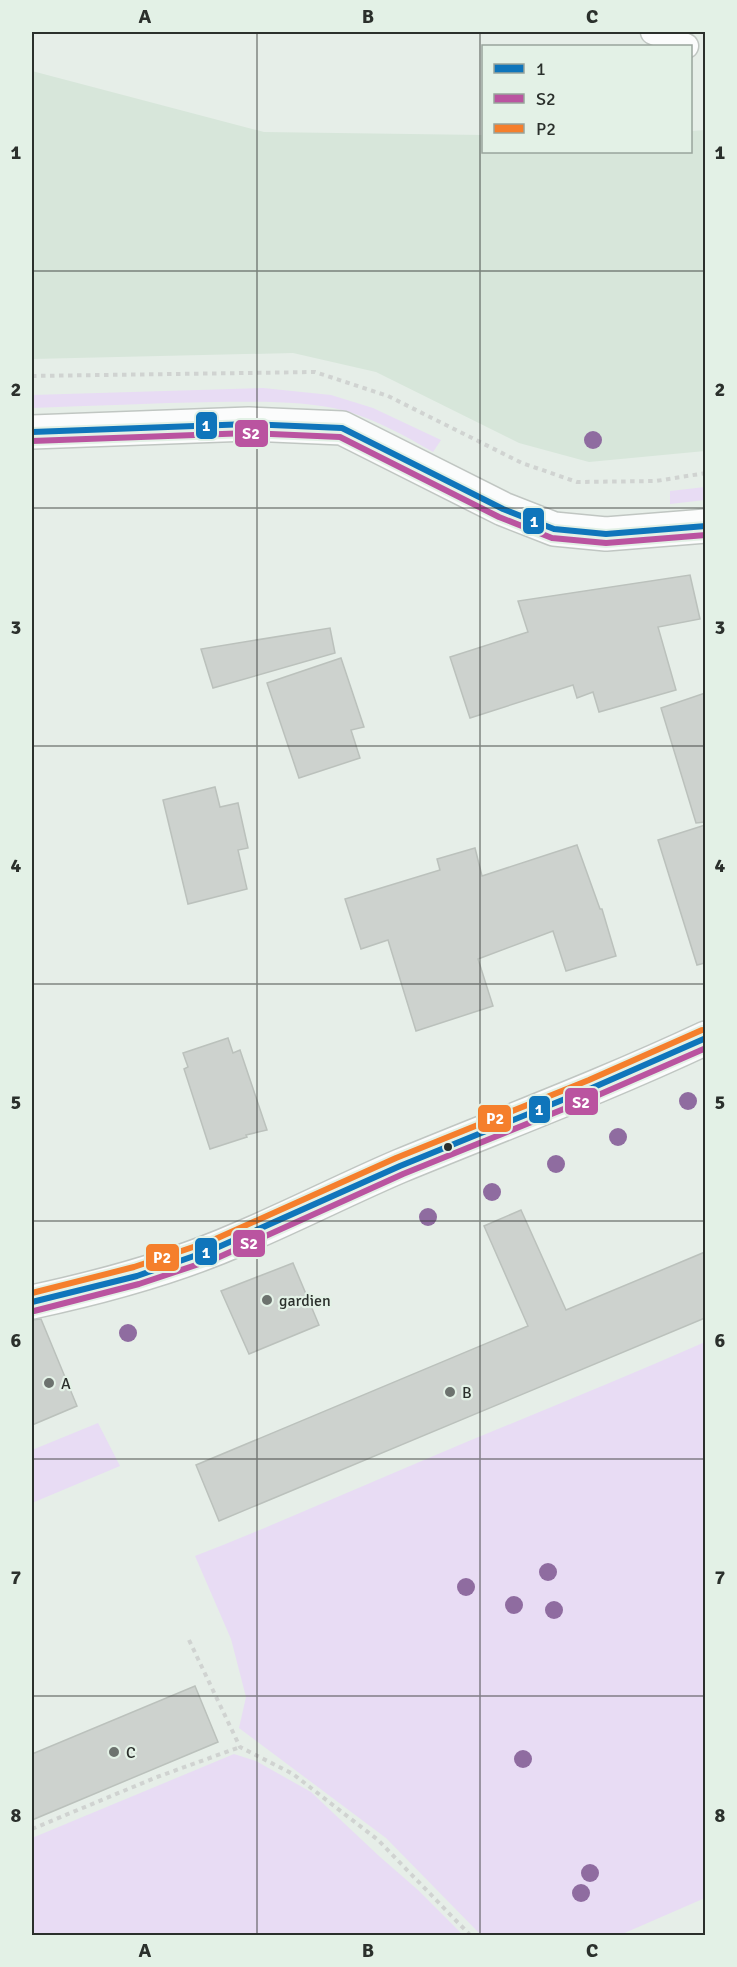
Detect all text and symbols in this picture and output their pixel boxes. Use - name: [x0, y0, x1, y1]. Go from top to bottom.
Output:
- text: A: [139, 4, 152, 29]
- text: B: [362, 4, 374, 29]
- text: C: [586, 4, 598, 29]
- legend: [482, 45, 692, 153]
- text: 1: [536, 58, 546, 80]
- text: S2: [536, 88, 556, 110]
- text: P2: [536, 118, 556, 140]
- text: 1: [11, 140, 22, 165]
- text: 1: [715, 140, 726, 165]
- text: 2: [11, 377, 21, 402]
- text: 2: [715, 377, 725, 402]
- line badge: 1: [195, 411, 218, 440]
- text: 1: [202, 416, 211, 436]
- line badge: S2: [234, 419, 269, 448]
- text: S2: [242, 424, 260, 444]
- line badge: 1: [522, 507, 545, 535]
- text: 1: [530, 512, 539, 532]
- text: 3: [11, 615, 21, 640]
- text: 3: [715, 615, 725, 640]
- text: 4: [11, 853, 22, 878]
- text: 4: [715, 853, 726, 878]
- line badge: S2: [564, 1087, 599, 1116]
- text: 5: [11, 1090, 21, 1115]
- text: 5: [715, 1090, 725, 1115]
- text: S2: [572, 1093, 590, 1113]
- line badge: 1: [528, 1095, 551, 1124]
- text: 1: [535, 1100, 544, 1120]
- line badge: P2: [477, 1104, 512, 1133]
- text: P2: [486, 1109, 504, 1129]
- unlabelled marker: [442, 1141, 454, 1153]
- line badge: S2: [232, 1229, 266, 1258]
- text: S2: [240, 1234, 258, 1254]
- line badge: 1: [194, 1237, 218, 1266]
- line badge: P2: [145, 1243, 180, 1272]
- text: 1: [202, 1243, 211, 1263]
- text: P2: [153, 1248, 171, 1268]
- place label: gardien: [279, 1291, 331, 1311]
- marker: gardien: [260, 1293, 274, 1307]
- text: 6: [11, 1328, 22, 1353]
- text: 6: [715, 1328, 726, 1353]
- place label: A: [61, 1374, 71, 1394]
- marker: A: [42, 1376, 56, 1390]
- place label: B: [462, 1383, 472, 1403]
- marker: B: [443, 1385, 457, 1399]
- text: 7: [11, 1565, 22, 1590]
- text: 7: [715, 1565, 726, 1590]
- place label: C: [126, 1743, 136, 1763]
- marker: C: [107, 1745, 121, 1759]
- text: 8: [11, 1803, 22, 1828]
- text: 8: [715, 1803, 726, 1828]
- text: A: [139, 1938, 152, 1963]
- text: B: [362, 1938, 374, 1963]
- text: C: [586, 1938, 598, 1963]

